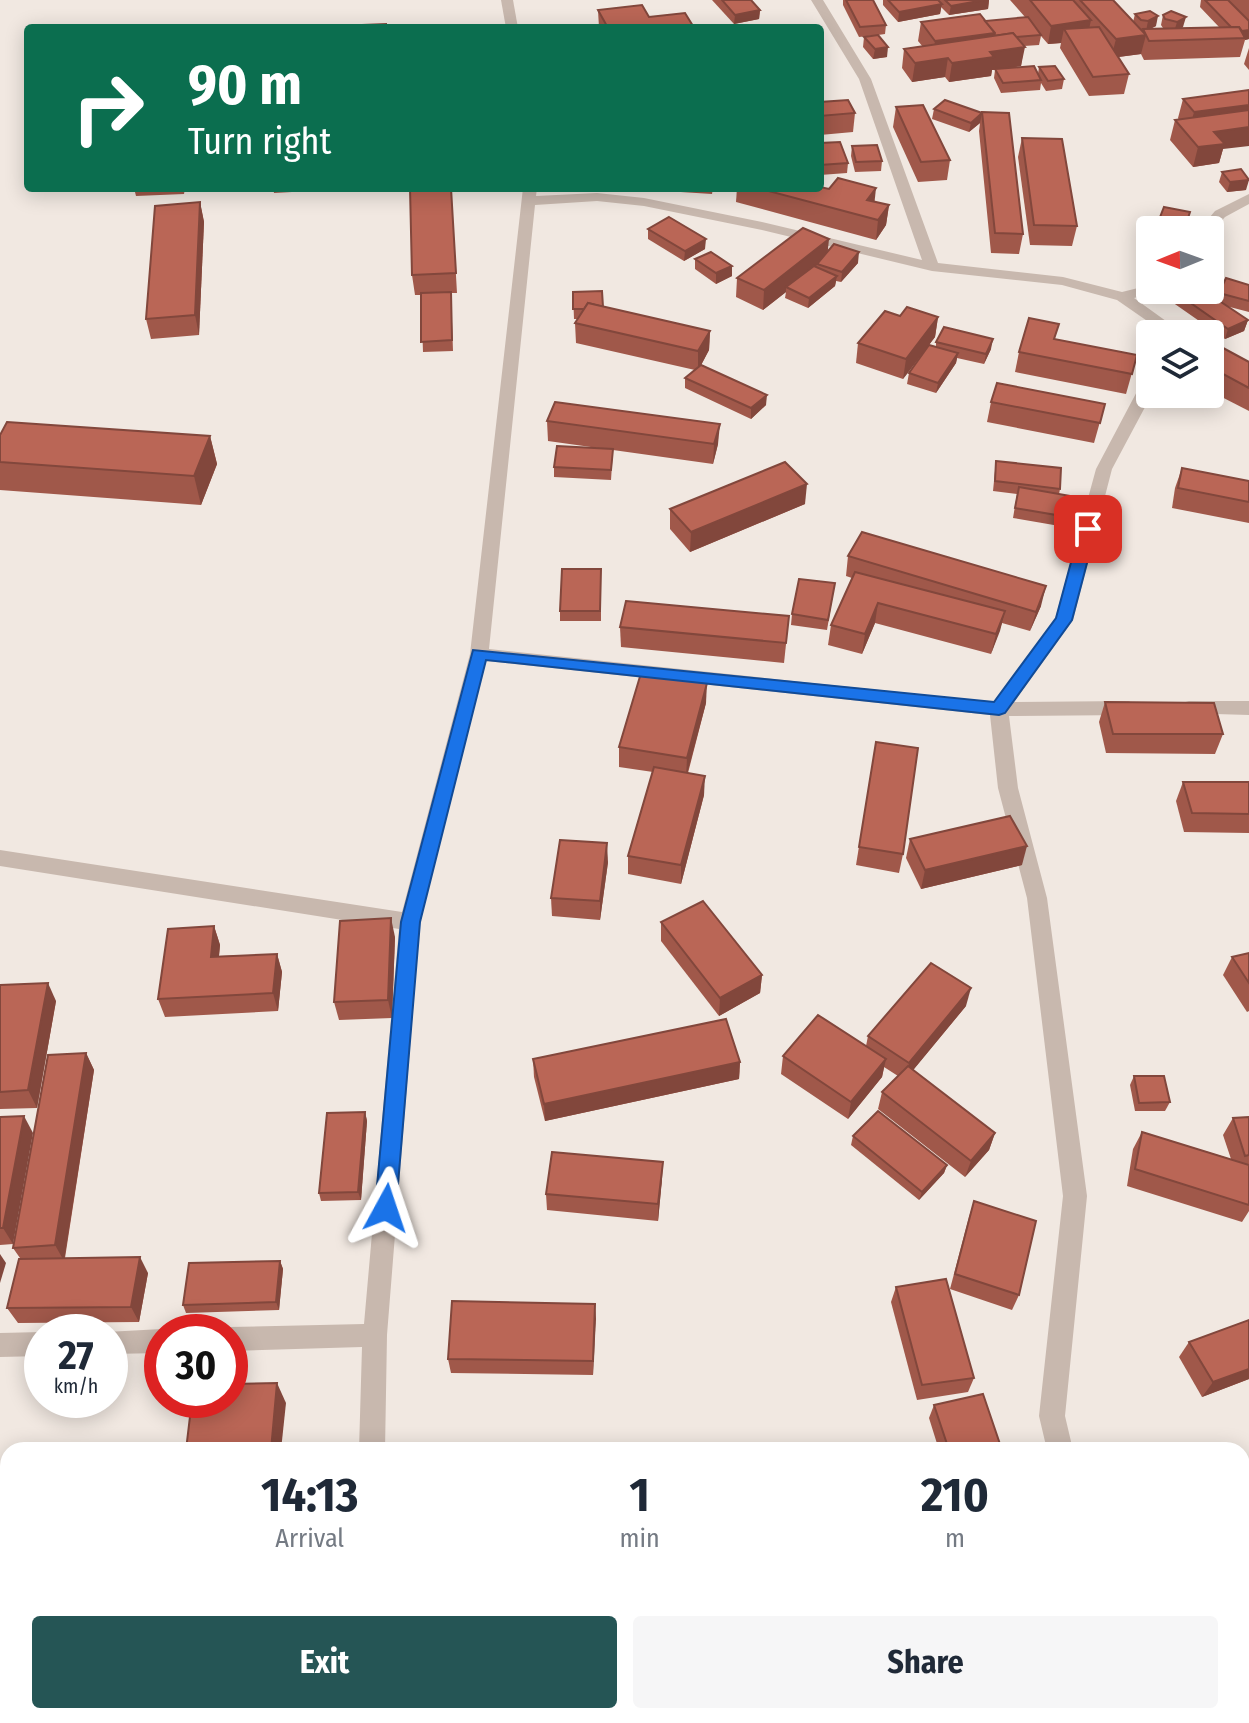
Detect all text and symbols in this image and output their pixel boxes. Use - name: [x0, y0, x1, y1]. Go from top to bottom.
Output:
- text: 90 m: [188, 52, 302, 119]
- icon: right: [56, 56, 160, 160]
- text: Turn right: [188, 120, 331, 164]
- north arrow: [1136, 216, 1224, 304]
- map controls: [1136, 216, 1224, 408]
- button: layers: [1136, 320, 1224, 408]
- pin: [1054, 495, 1122, 563]
- icon: arrive: [1066, 507, 1110, 551]
- position arrow: [344, 1166, 428, 1250]
- speed limit sign: 30: [144, 1314, 248, 1418]
- text: 27: [58, 1332, 94, 1380]
- text: km/h: [54, 1374, 98, 1398]
- text: 14:13: [261, 1466, 358, 1524]
- text: 1: [630, 1466, 650, 1524]
- text: 210: [921, 1466, 989, 1524]
- text: Arrival: [275, 1523, 344, 1554]
- text: min: [620, 1523, 660, 1554]
- text: m: [945, 1523, 965, 1554]
- button: Exit: [32, 1616, 617, 1708]
- button: Share: [633, 1616, 1218, 1708]

